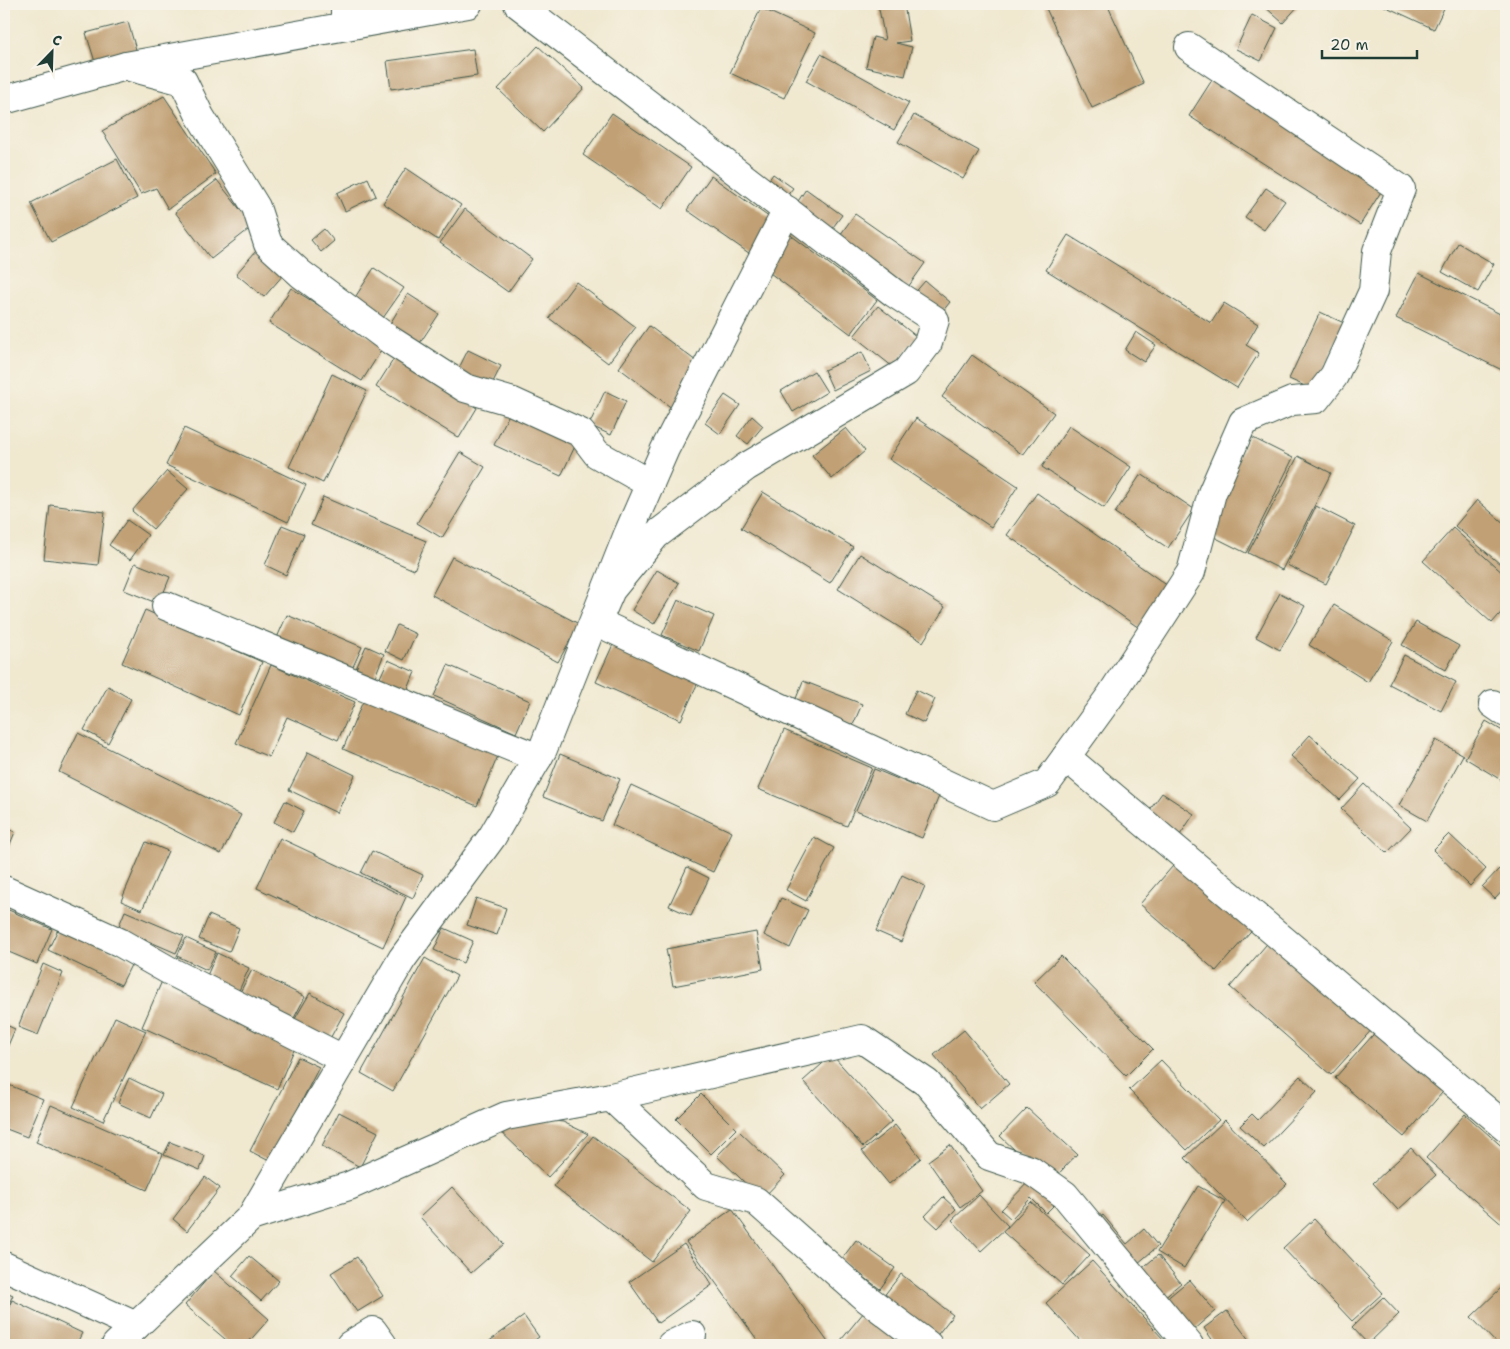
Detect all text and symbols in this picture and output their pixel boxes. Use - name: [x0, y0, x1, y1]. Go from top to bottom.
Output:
- north arrow: [28, 28, 78, 78]
- scale bar: [1322, 28, 1418, 60]
- text: С: [50, 30, 65, 50]
- text: 20 m: [1330, 35, 1369, 55]

